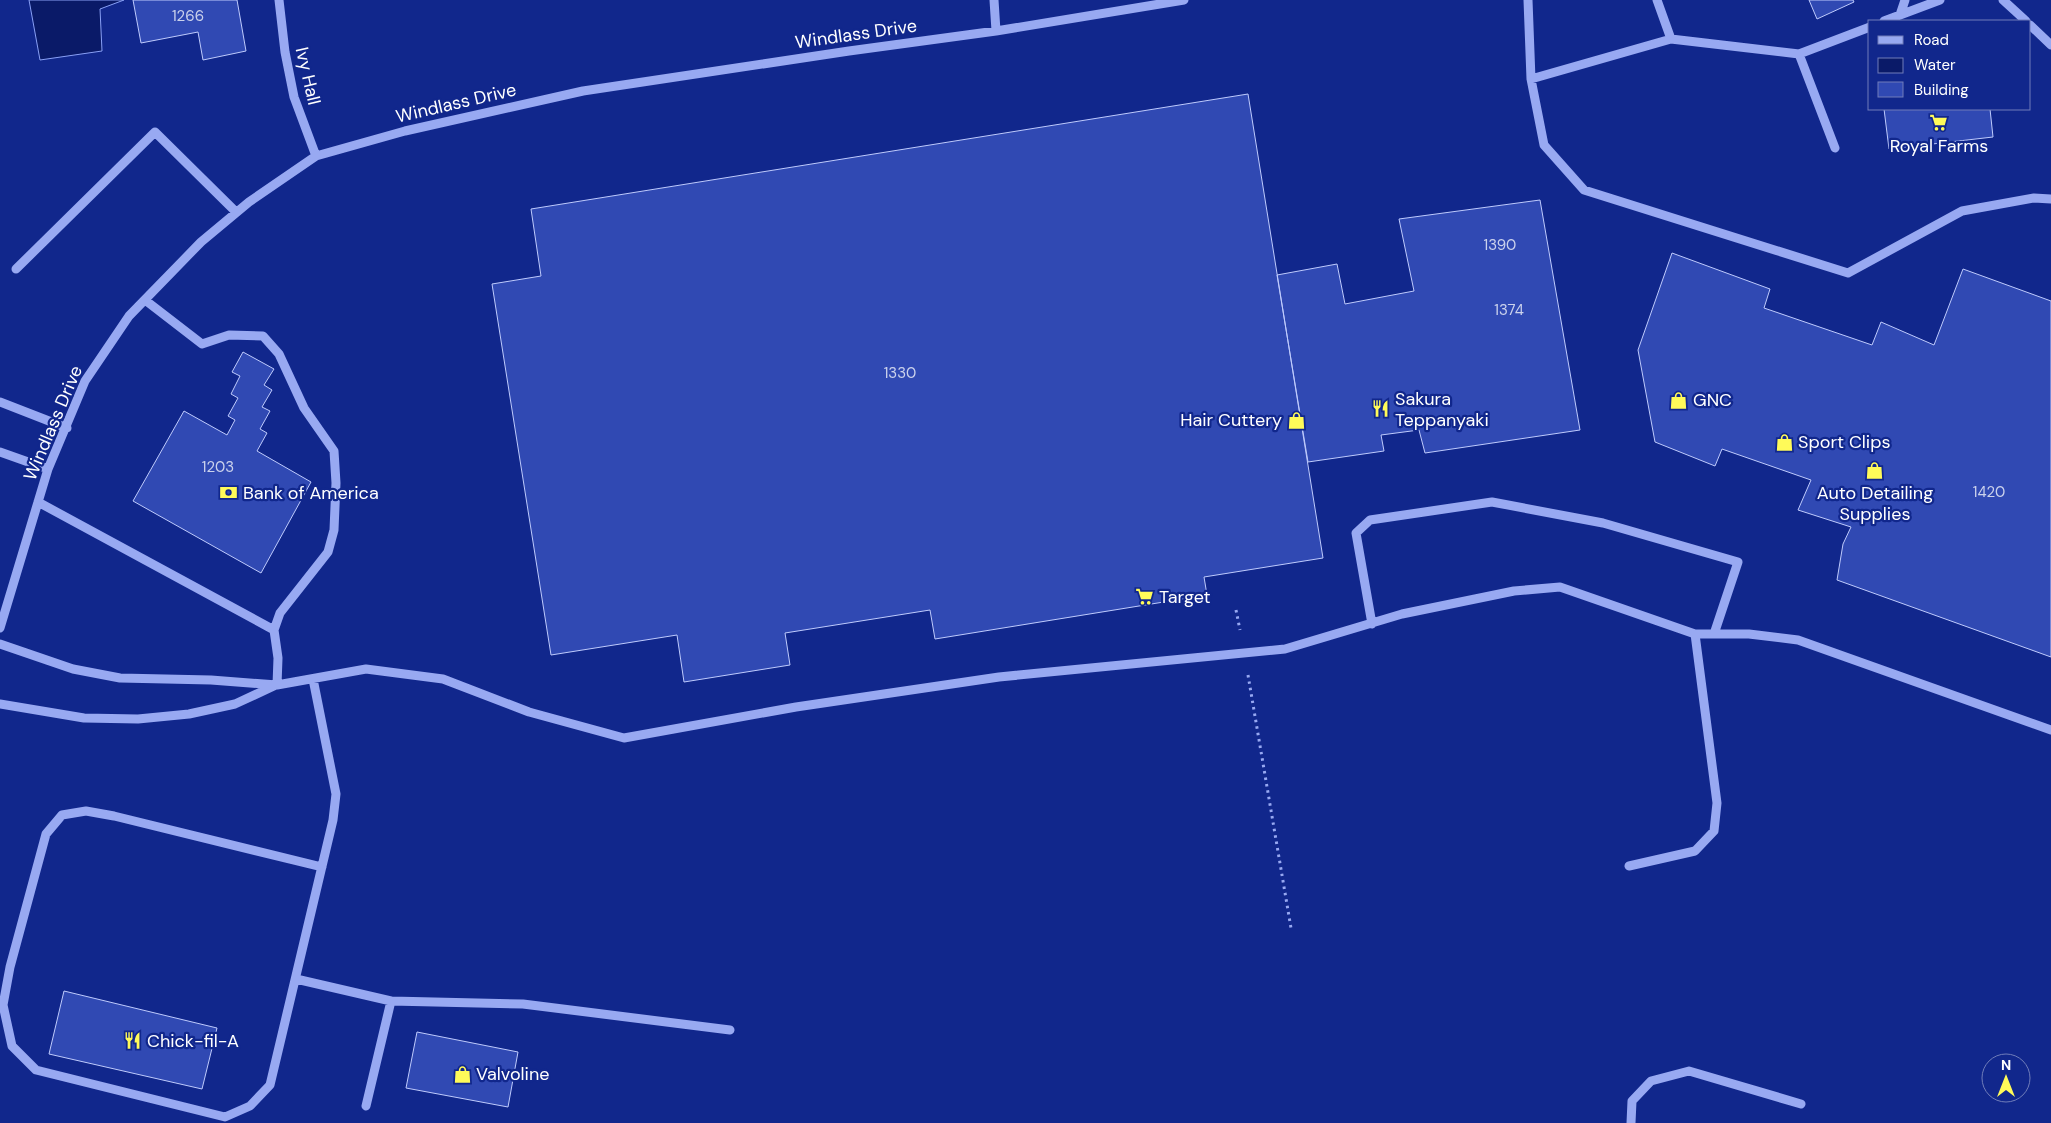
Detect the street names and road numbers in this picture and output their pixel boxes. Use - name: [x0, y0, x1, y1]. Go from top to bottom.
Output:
- street label: Windlass Drive: [794, 14, 918, 54]
- street label: Ivy Hall: [290, 45, 326, 107]
- street label: Windlass Drive: [394, 78, 518, 128]
- street label: Windlass Drive: [18, 362, 88, 484]

